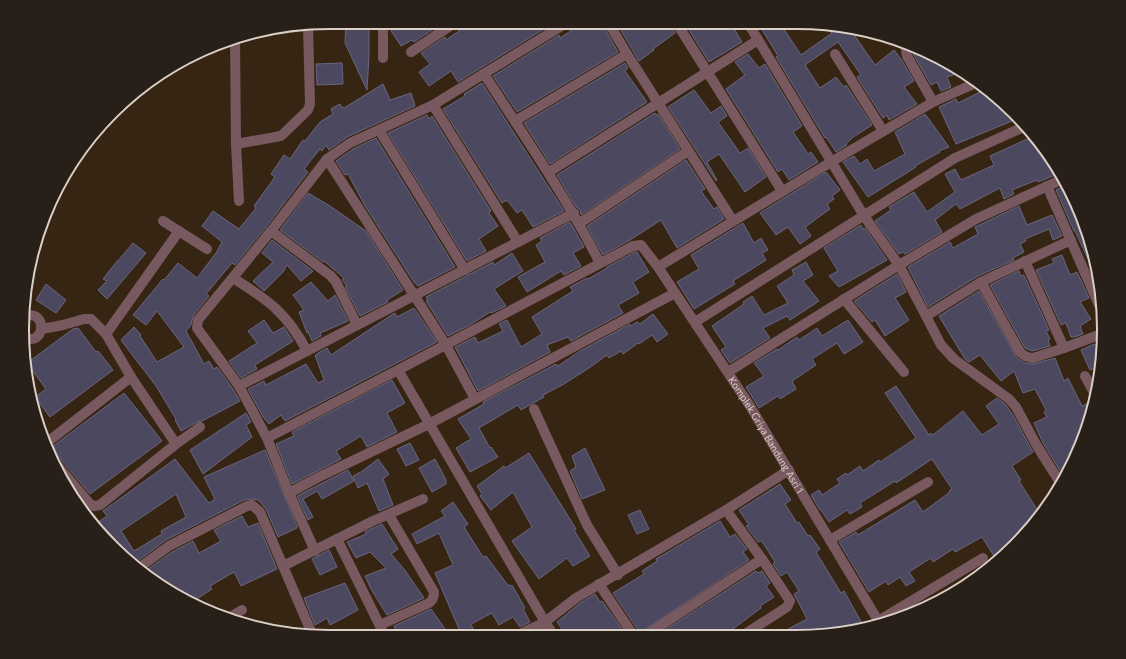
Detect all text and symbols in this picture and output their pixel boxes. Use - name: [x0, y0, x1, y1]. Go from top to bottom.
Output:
- street label: Komplek Griya Bandung Asri 1: [726, 374, 807, 495]

